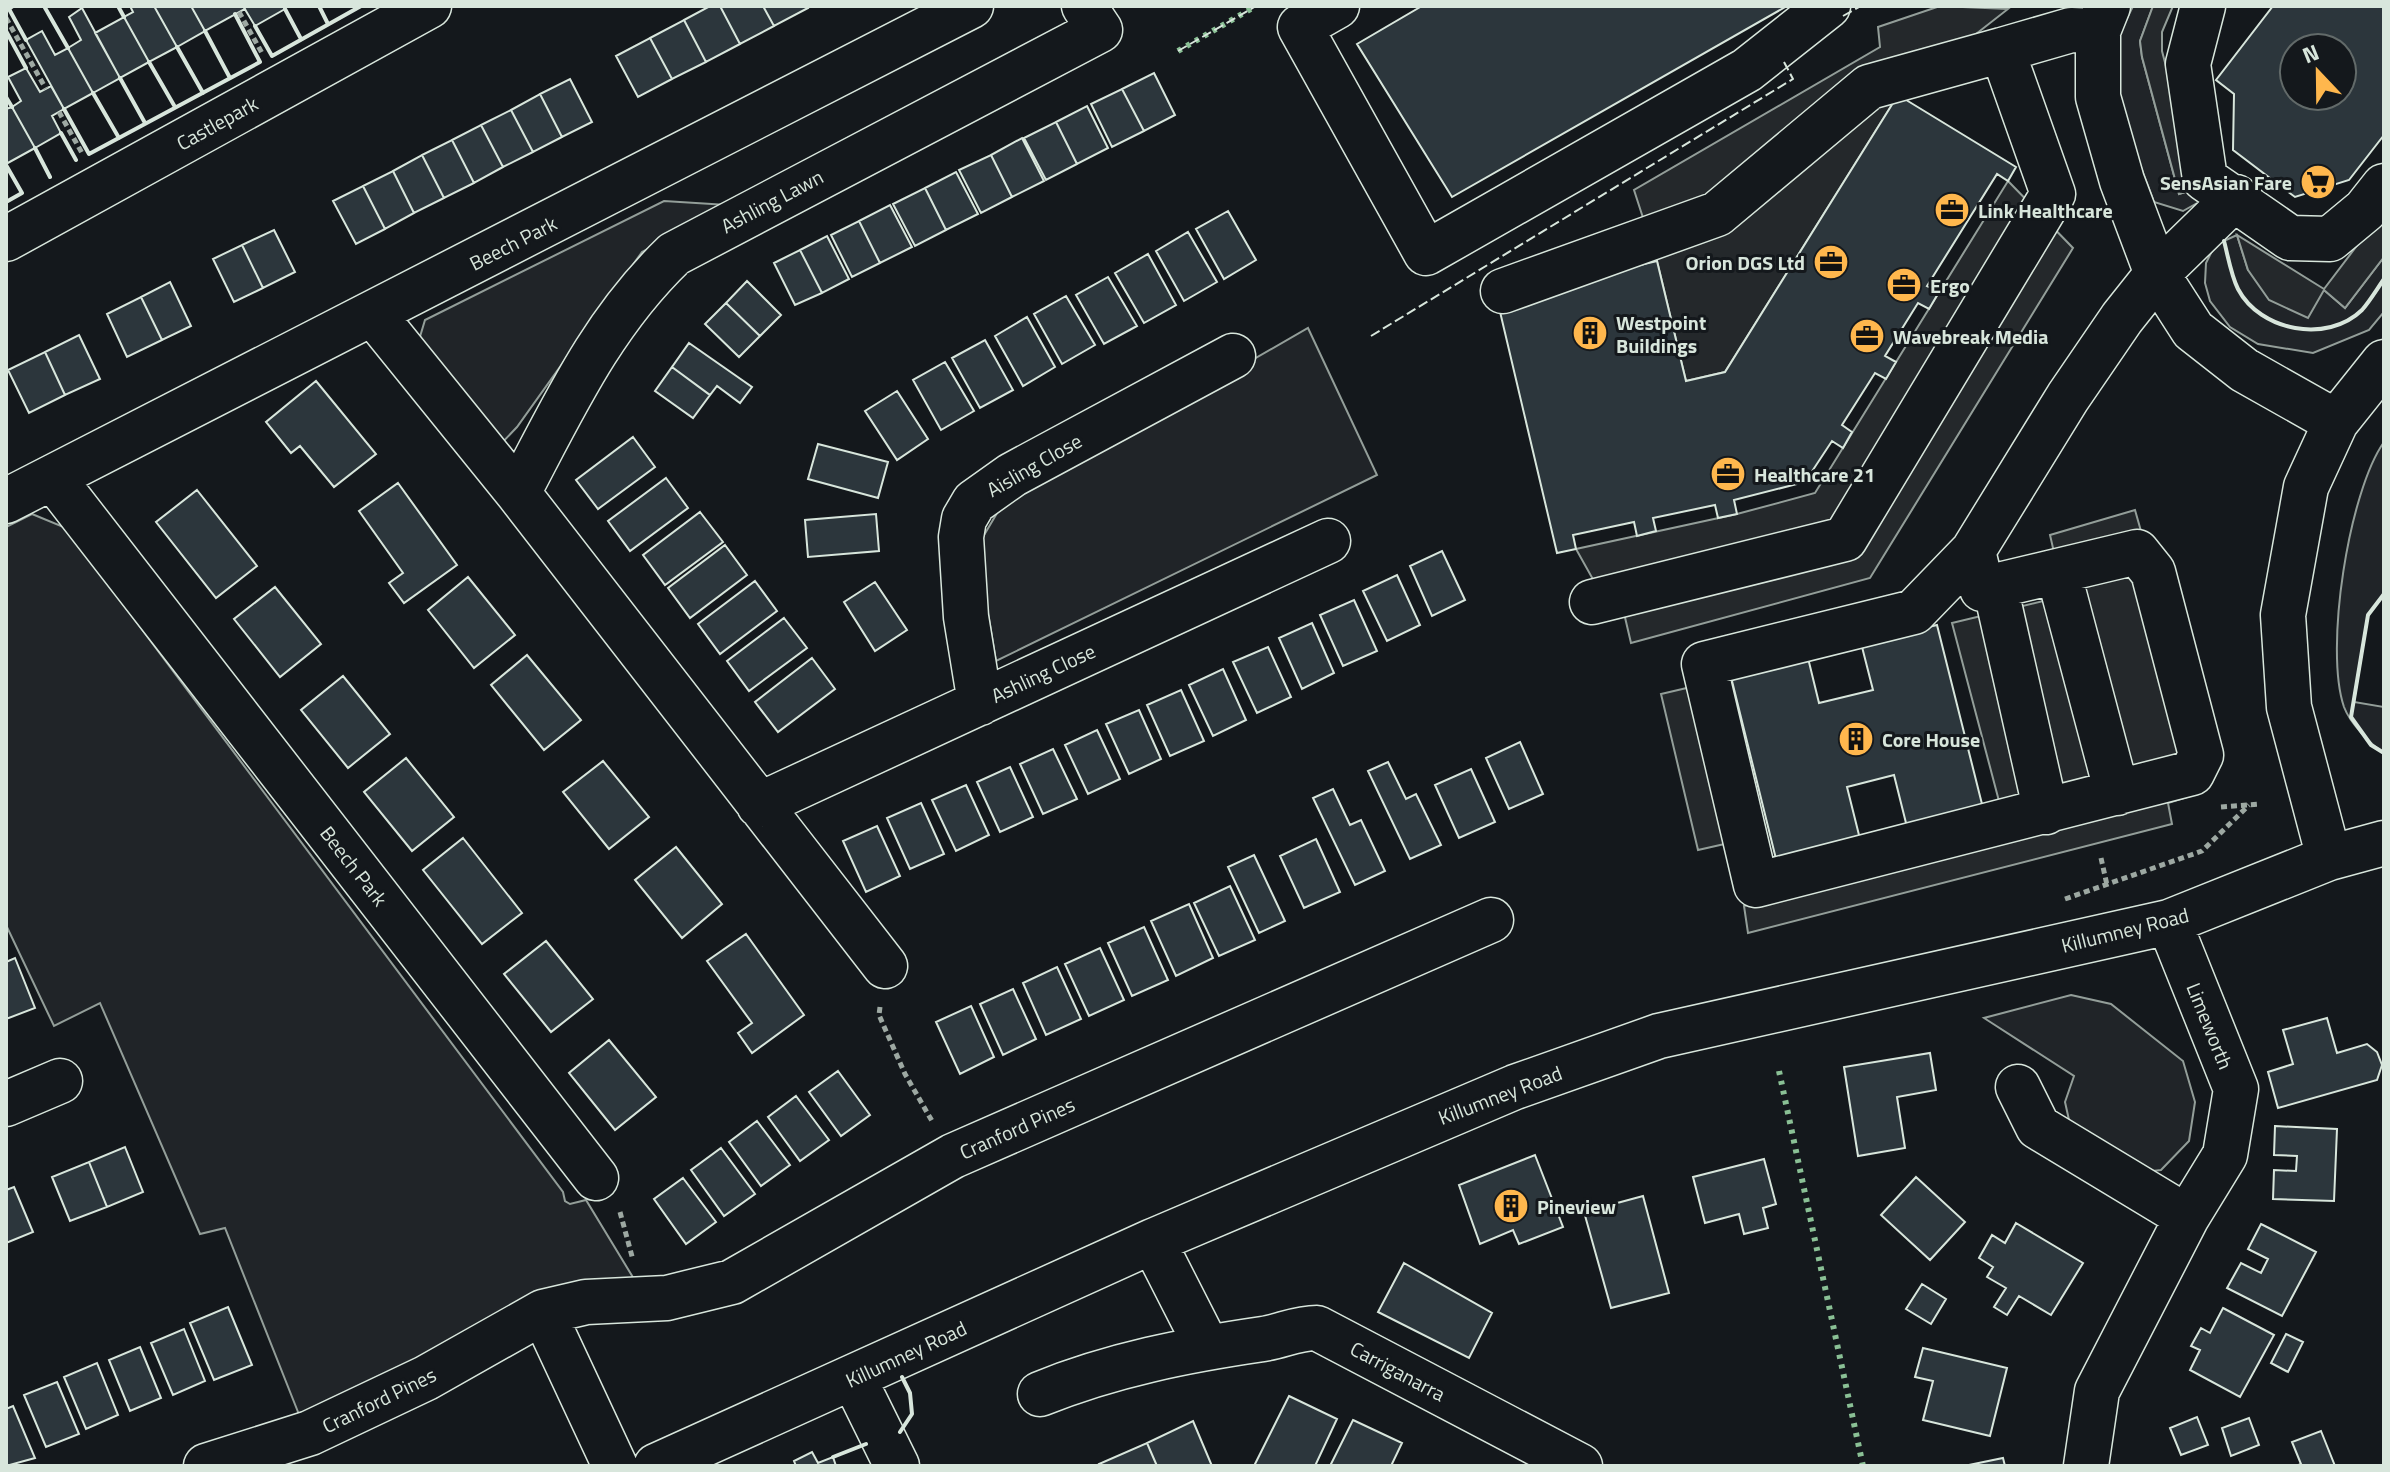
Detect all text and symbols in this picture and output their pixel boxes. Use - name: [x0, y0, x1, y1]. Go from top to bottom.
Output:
- north arrow: [2278, 32, 2358, 112]
- text: N: [2297, 35, 2324, 72]
- street label: Castlepark: [171, 88, 264, 158]
- street label: Ashling Lawn: [715, 161, 829, 241]
- supermarket icon: SensAsian Fare: [2299, 163, 2337, 201]
- place label: SensAsian Fare: [2160, 167, 2292, 198]
- office icon: Link Healthcare: [1933, 191, 1971, 229]
- place label: Link Healthcare: [1978, 195, 2113, 226]
- street label: Beech Park: [464, 208, 563, 278]
- office icon: Orion DGS Ltd: [1812, 243, 1850, 281]
- place label: Orion DGS Ltd: [1686, 247, 1805, 278]
- office icon: Ergo: [1885, 266, 1923, 304]
- place label: Ergo: [1930, 270, 1970, 301]
- place label: Westpoint Buildings: [1616, 307, 1706, 361]
- building icon: Westpoint Buildings: [1571, 314, 1609, 352]
- office icon: Wavebreak Media: [1848, 317, 1886, 355]
- place label: Wavebreak Media: [1893, 321, 2048, 352]
- street label: Aisling Close: [981, 425, 1087, 505]
- office icon: Healthcare 21: [1709, 455, 1747, 493]
- place label: Healthcare 21: [1754, 459, 1875, 490]
- street label: Ashling Close: [986, 635, 1100, 711]
- building icon: Core House: [1837, 720, 1875, 758]
- place label: Core House: [1882, 724, 1980, 755]
- street label: Beech Park: [313, 819, 396, 913]
- street label: Killumney Road: [2058, 899, 2192, 961]
- street label: Limeworth: [2179, 978, 2241, 1074]
- street label: Killumney Road: [1434, 1057, 1566, 1133]
- street label: Cranford Pines: [954, 1089, 1080, 1167]
- building icon: Pineview: [1492, 1187, 1530, 1225]
- place label: Pineview: [1537, 1191, 1616, 1222]
- street label: Killumney Road: [840, 1312, 972, 1396]
- street label: Carriganarra: [1345, 1333, 1451, 1409]
- street label: Cranford Pines: [317, 1359, 441, 1441]

